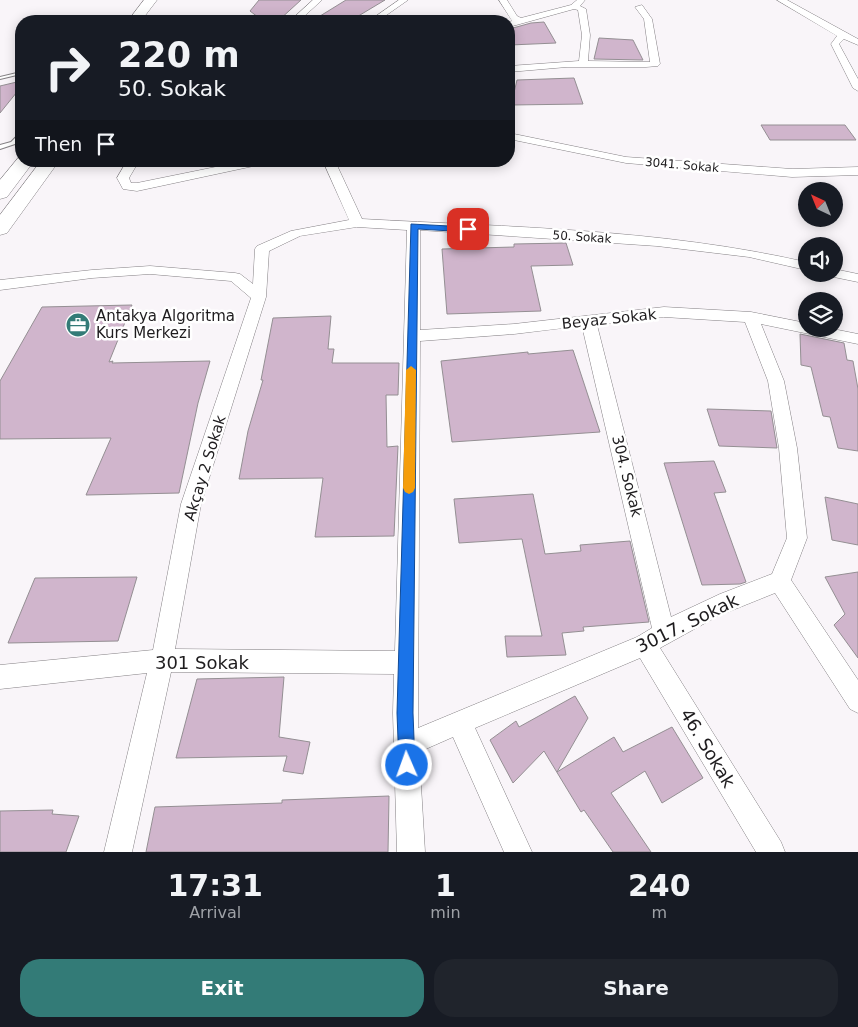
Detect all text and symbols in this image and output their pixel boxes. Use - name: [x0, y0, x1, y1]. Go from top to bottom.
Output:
- icon: right: [35, 35, 100, 100]
- text: 220 m: [118, 35, 240, 75]
- text: 50. Sokak: [118, 76, 226, 101]
- icon: arrive: [92, 130, 120, 158]
- text: Then: [35, 133, 82, 155]
- street label: 3041. Sokak: [644, 155, 720, 175]
- north arrow: [798, 182, 842, 228]
- map controls: [798, 182, 843, 337]
- pin: [447, 208, 489, 250]
- icon: arrive: [454, 215, 482, 243]
- street label: 50. Sokak: [552, 228, 612, 246]
- button: sound: [798, 237, 843, 282]
- button: layers: [798, 292, 843, 337]
- street label: Beyaz Sokak: [561, 305, 658, 333]
- place label: Antakya Algoritma Kurs Merkezi: [96, 307, 235, 342]
- office icon: Antakya Algoritma Kurs Merkezi: [65, 312, 91, 338]
- street label: Akçay 2 Sokak: [180, 413, 230, 523]
- street label: 304. Sokak: [608, 433, 646, 519]
- street label: 3017. Sokak: [632, 589, 742, 657]
- street label: 301 Sokak: [155, 652, 250, 673]
- street label: 46. Sokak: [676, 705, 740, 792]
- position arrow: [380, 738, 432, 790]
- text: 17:31: [167, 868, 263, 903]
- text: 1: [435, 868, 456, 903]
- text: 240: [628, 868, 691, 903]
- text: Arrival: [189, 903, 241, 922]
- text: min: [430, 903, 461, 922]
- text: m: [651, 903, 667, 922]
- button: Exit: [20, 959, 424, 1017]
- button: Share: [434, 959, 838, 1017]

